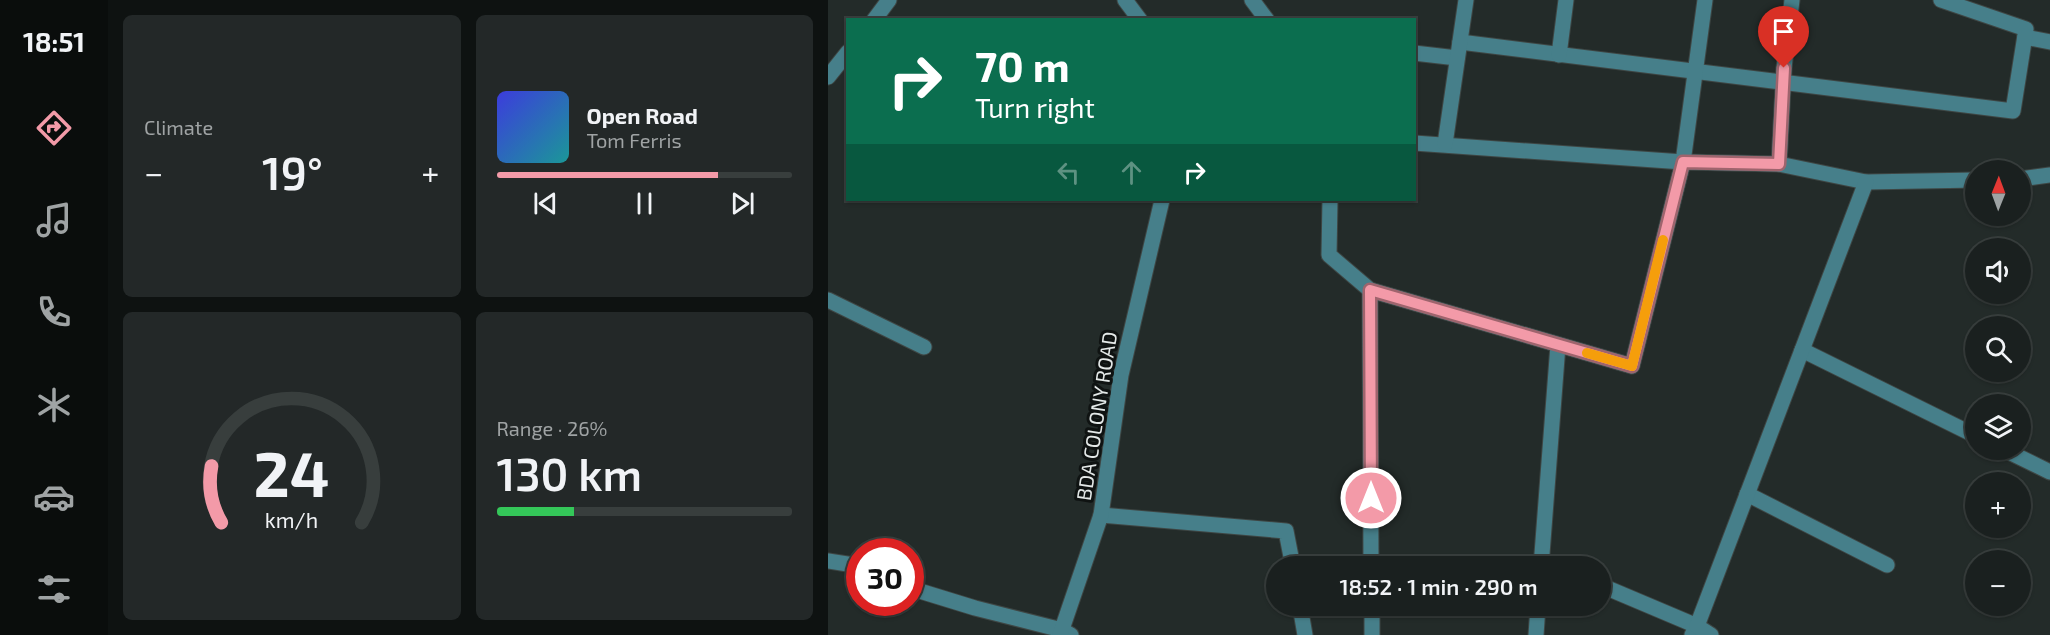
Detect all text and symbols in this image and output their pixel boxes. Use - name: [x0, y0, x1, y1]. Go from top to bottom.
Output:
- pin: [1758, 6, 1809, 68]
- icon: arrive: [1767, 15, 1800, 48]
- text: 18:51: [23, 25, 85, 57]
- text: 70 m: [975, 40, 1070, 90]
- icon: right: [876, 42, 954, 120]
- text: Turn right: [975, 91, 1095, 123]
- text: Open Road: [587, 102, 698, 128]
- icon: directions: [33, 107, 75, 149]
- text: Climate: [144, 115, 213, 139]
- text: Tom Ferris: [587, 128, 682, 152]
- text: 19°: [262, 145, 323, 199]
- text: −: [144, 152, 163, 192]
- text: +: [421, 152, 440, 192]
- icon: left: [1052, 156, 1085, 189]
- icon: ahead: [1115, 156, 1148, 189]
- icon: right: [1178, 156, 1211, 189]
- north arrow: [1965, 160, 2031, 226]
- map controls: [1965, 160, 2031, 616]
- icon: previous: [529, 187, 562, 220]
- icon: pause: [628, 187, 661, 220]
- icon: next: [726, 187, 759, 220]
- icon: music: [33, 199, 75, 241]
- button: sound: [1965, 238, 2031, 304]
- icon: phone: [33, 291, 75, 333]
- button: search: [1965, 316, 2031, 382]
- street label: BDA COLONY ROAD: [1071, 330, 1121, 502]
- icon: climate: [33, 384, 75, 426]
- button: layers: [1965, 394, 2031, 460]
- text: Range · 26%: [497, 416, 607, 440]
- text: 24: [254, 435, 330, 510]
- text: 130 km: [497, 446, 642, 500]
- position arrow: [1339, 466, 1403, 530]
- button: +: [1965, 472, 2031, 538]
- icon: car: [33, 476, 75, 518]
- text: km/h: [265, 507, 318, 532]
- speed limit sign: 30: [846, 538, 924, 616]
- button: −: [1965, 550, 2031, 616]
- icon: filters: [33, 568, 75, 610]
- text: 18:52 · 1 min · 290 m: [1339, 573, 1538, 599]

